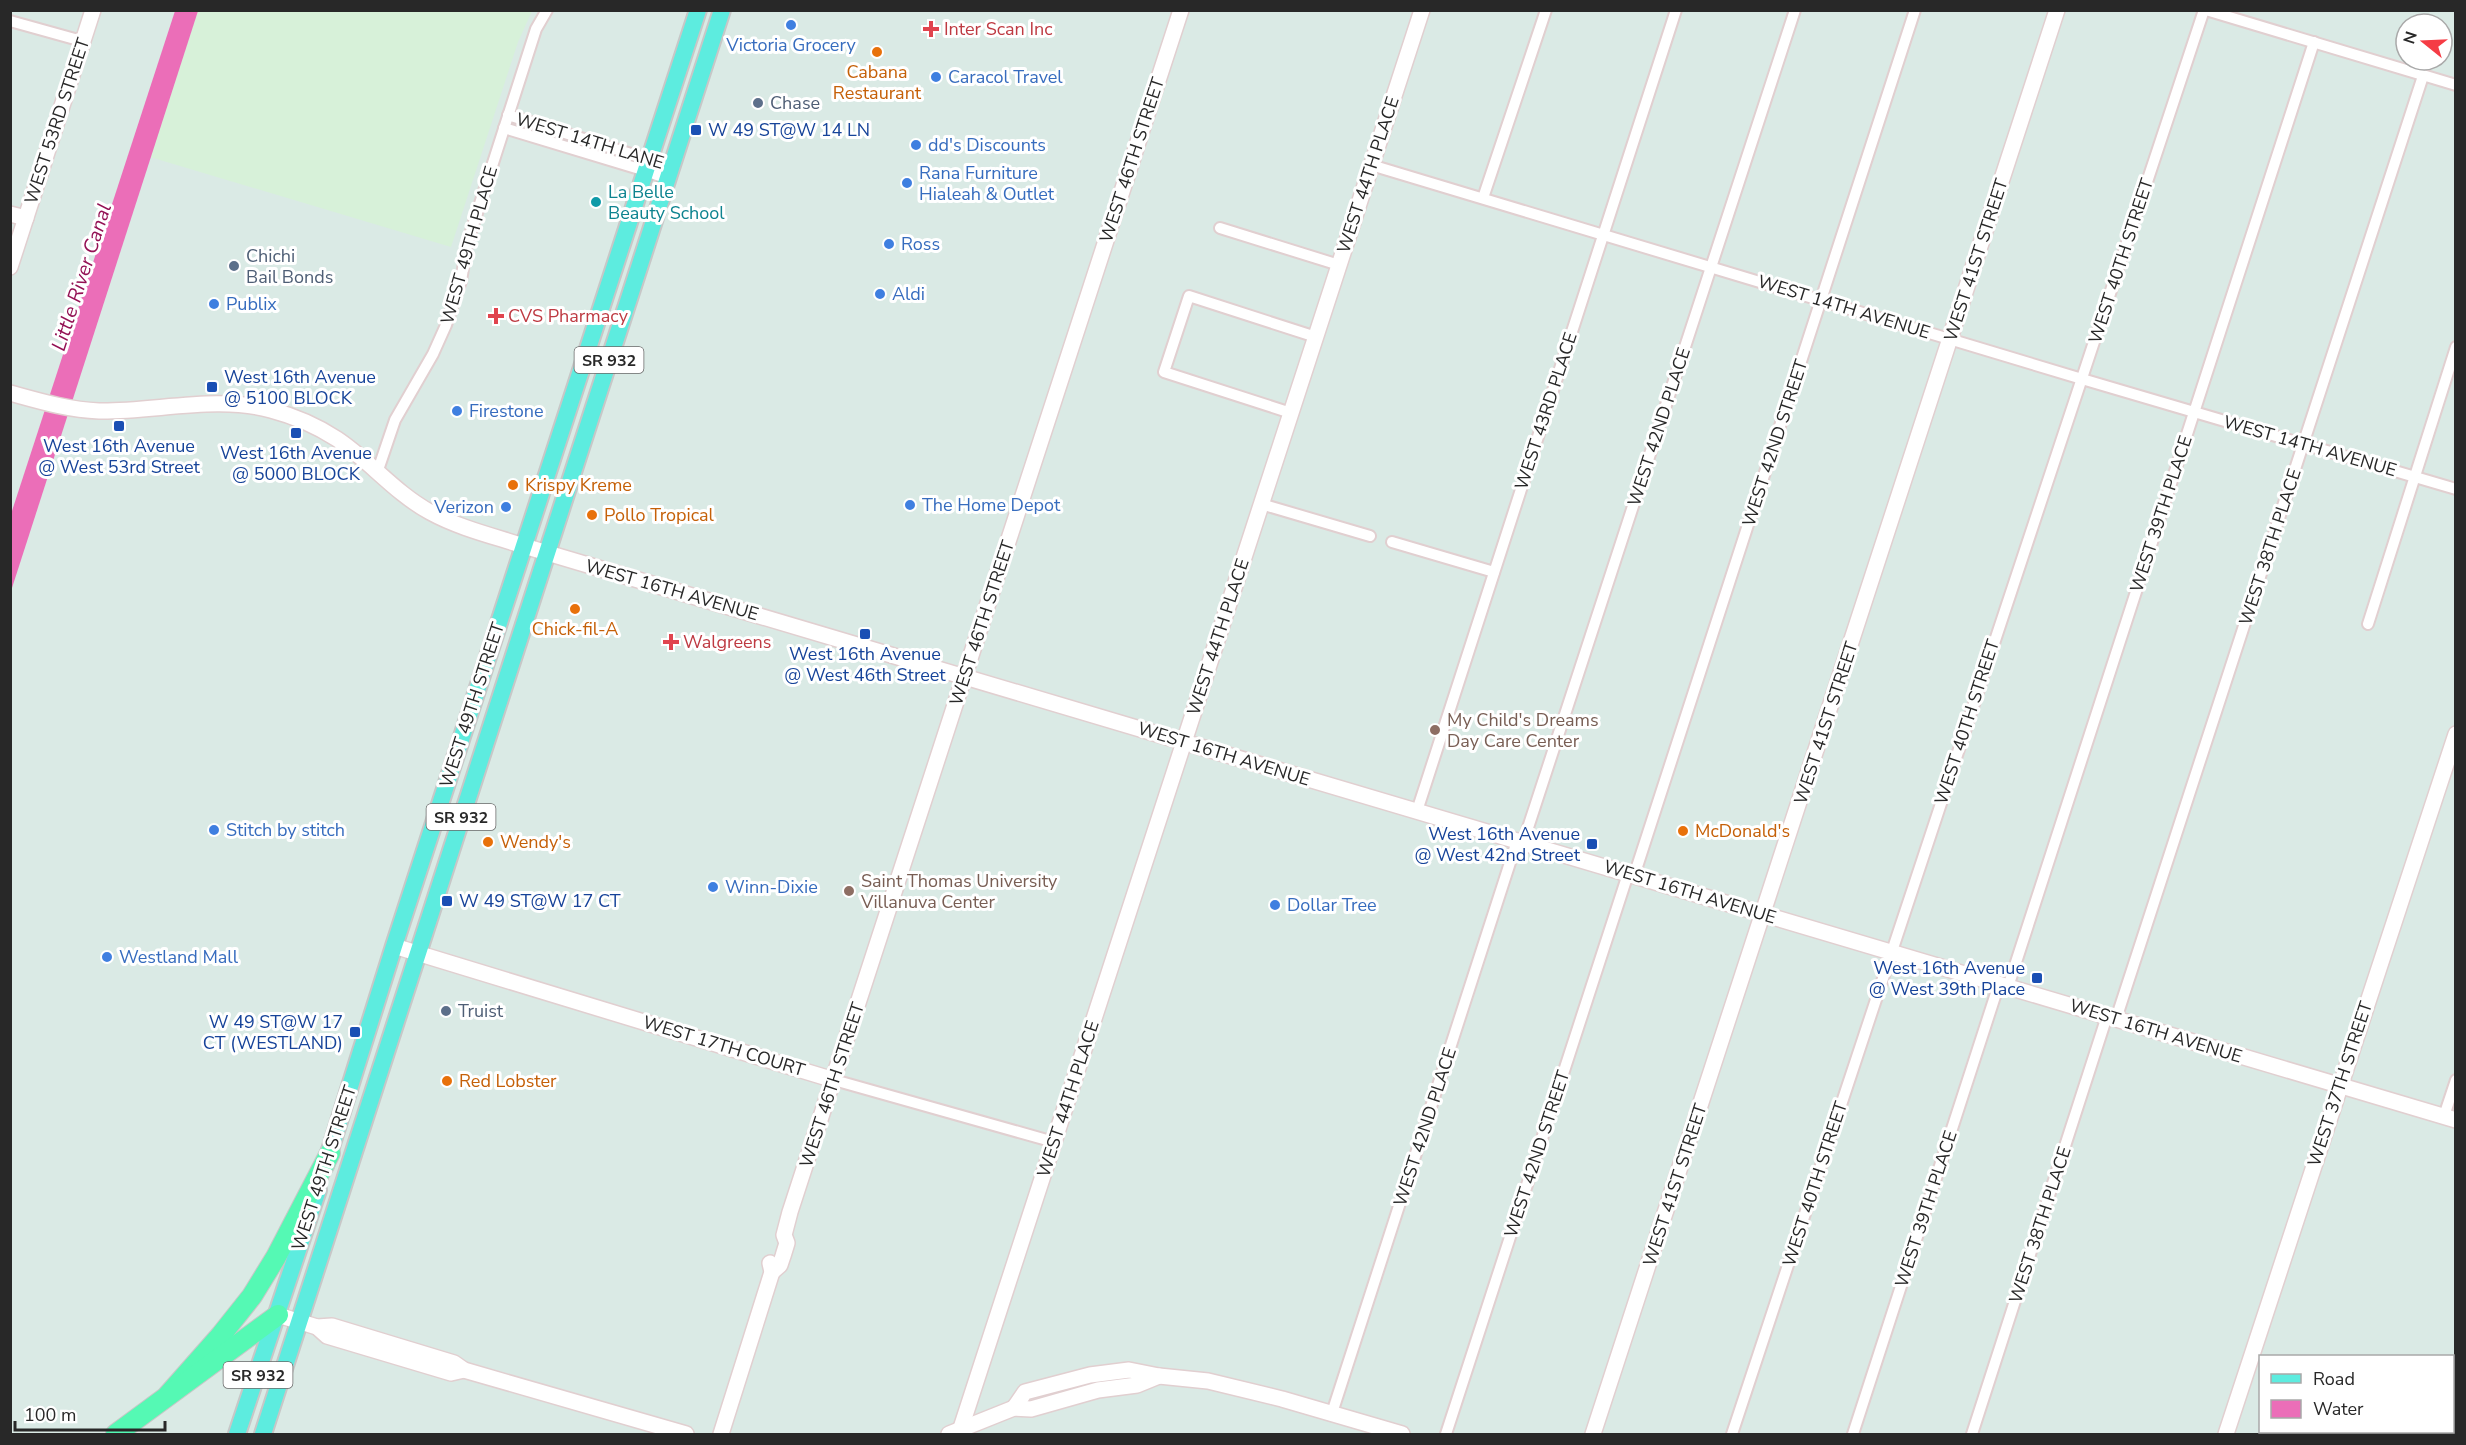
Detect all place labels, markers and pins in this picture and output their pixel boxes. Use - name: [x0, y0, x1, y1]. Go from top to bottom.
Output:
- place label: Inter Scan Inc: [944, 17, 1053, 41]
- marker: Victoria Grocery: [784, 18, 798, 32]
- marker: Inter Scan Inc: [922, 20, 940, 38]
- place label: Victoria Grocery: [725, 33, 856, 57]
- marker: Cabana Restaurant: [870, 45, 884, 59]
- place label: Cabana Restaurant: [833, 60, 922, 105]
- place label: Caracol Travel: [948, 65, 1063, 89]
- marker: Caracol Travel: [929, 70, 943, 84]
- place label: Chase: [770, 91, 820, 115]
- marker: Chase: [751, 96, 765, 110]
- place label: W 49 ST@W 14 LN: [708, 118, 870, 142]
- marker: W 49 ST@W 14 LN: [689, 123, 703, 137]
- place label: dd's Discounts: [928, 133, 1046, 157]
- marker: dd's Discounts: [909, 138, 923, 152]
- place label: Rana Furniture Hialeah & Outlet: [919, 161, 1055, 206]
- marker: Rana Furniture Hialeah & Outlet: [900, 176, 914, 190]
- place label: La Belle Beauty School: [608, 180, 725, 225]
- marker: La Belle Beauty School: [589, 195, 603, 209]
- place label: Ross: [901, 232, 940, 256]
- marker: Ross: [882, 237, 896, 251]
- place label: Chichi Bail Bonds: [246, 244, 333, 289]
- marker: Chichi Bail Bonds: [227, 259, 241, 273]
- place label: Aldi: [892, 282, 925, 306]
- marker: Aldi: [873, 287, 887, 301]
- place label: Publix: [226, 292, 277, 316]
- marker: Publix: [207, 297, 221, 311]
- place label: CVS Pharmacy: [508, 304, 629, 328]
- marker: CVS Pharmacy: [489, 309, 503, 323]
- place label: West 16th Avenue @ 5100 BLOCK: [224, 365, 376, 410]
- marker: West 16th Avenue @ 5100 BLOCK: [205, 380, 219, 394]
- place label: Firestone: [469, 399, 544, 423]
- marker: Firestone: [450, 404, 464, 418]
- marker: West 16th Avenue @ West 53rd Street: [112, 419, 126, 433]
- marker: West 16th Avenue @ 5000 BLOCK: [289, 426, 303, 440]
- place label: West 16th Avenue @ West 53rd Street: [38, 434, 201, 479]
- place label: West 16th Avenue @ 5000 BLOCK: [220, 441, 372, 486]
- place label: Krispy Kreme: [525, 473, 632, 497]
- marker: Krispy Kreme: [506, 478, 520, 492]
- place label: The Home Depot: [922, 493, 1061, 517]
- place label: Verizon: [433, 495, 494, 519]
- marker: The Home Depot: [903, 498, 917, 512]
- marker: Verizon: [499, 500, 513, 514]
- place label: Pollo Tropical: [604, 503, 714, 527]
- marker: Pollo Tropical: [585, 508, 599, 522]
- marker: Chick-fil-A: [568, 602, 582, 616]
- place label: Chick-fil-A: [532, 617, 618, 641]
- marker: West 16th Avenue @ West 46th Street: [858, 627, 872, 641]
- place label: Walgreens: [683, 630, 771, 654]
- marker: Walgreens: [664, 635, 678, 649]
- place label: West 16th Avenue @ West 46th Street: [784, 642, 946, 687]
- place label: My Child's Dreams Day Care Center: [1447, 708, 1599, 753]
- marker: My Child's Dreams Day Care Center: [1428, 723, 1442, 737]
- place label: Stitch by stitch: [226, 818, 345, 842]
- place label: McDonald's: [1695, 819, 1790, 843]
- place label: West 16th Avenue @ West 42nd Street: [1414, 822, 1581, 867]
- marker: Stitch by stitch: [207, 823, 221, 837]
- marker: McDonald's: [1676, 824, 1690, 838]
- place label: Wendy's: [500, 830, 571, 854]
- marker: Wendy's: [481, 835, 495, 849]
- marker: West 16th Avenue @ West 42nd Street: [1585, 837, 1599, 851]
- place label: Saint Thomas University Villanuva Center: [860, 869, 1058, 914]
- place label: Winn-Dixie: [725, 875, 818, 899]
- marker: Winn-Dixie: [706, 880, 720, 894]
- marker: Saint Thomas University Villanuva Center: [842, 884, 856, 898]
- place label: W 49 ST@W 17 CT: [459, 889, 621, 913]
- place label: Dollar Tree: [1287, 893, 1377, 917]
- marker: W 49 ST@W 17 CT: [440, 894, 454, 908]
- marker: Dollar Tree: [1268, 898, 1282, 912]
- place label: Westland Mall: [119, 945, 239, 969]
- marker: Westland Mall: [100, 950, 114, 964]
- place label: West 16th Avenue @ West 39th Place: [1869, 956, 2025, 1001]
- marker: West 16th Avenue @ West 39th Place: [2030, 971, 2044, 985]
- place label: Truist: [458, 999, 504, 1023]
- marker: Truist: [439, 1004, 453, 1018]
- place label: W 49 ST@W 17 CT (WESTLAND): [203, 1010, 343, 1055]
- marker: W 49 ST@W 17 CT (WESTLAND): [348, 1025, 362, 1039]
- place label: Red Lobster: [459, 1069, 557, 1093]
- marker: Red Lobster: [440, 1074, 454, 1088]

